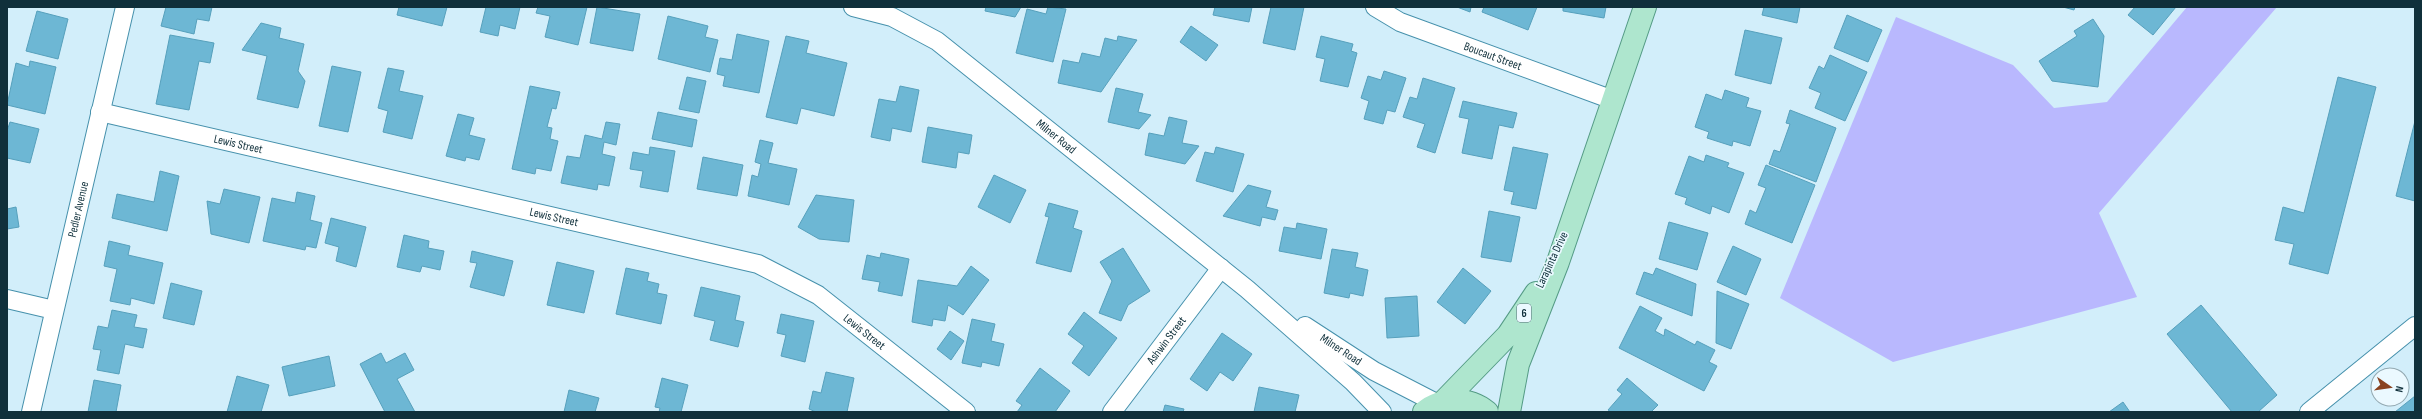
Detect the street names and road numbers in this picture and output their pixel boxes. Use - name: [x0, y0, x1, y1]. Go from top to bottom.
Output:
- street label: Boucaut Street: [1462, 39, 1524, 74]
- street label: Milner Road: [1033, 116, 1079, 157]
- street label: Lewis Street: [212, 131, 265, 157]
- street label: Pedler Avenue: [64, 180, 92, 239]
- street label: Lewis Street: [528, 204, 580, 230]
- street label: Larapinta Drive: [1532, 229, 1572, 291]
- road number: 6: [1517, 304, 1531, 322]
- street label: Lewis Street: [840, 310, 889, 353]
- street label: Ashwin Street: [1143, 313, 1189, 368]
- street label: Milner Road: [1317, 330, 1365, 369]

